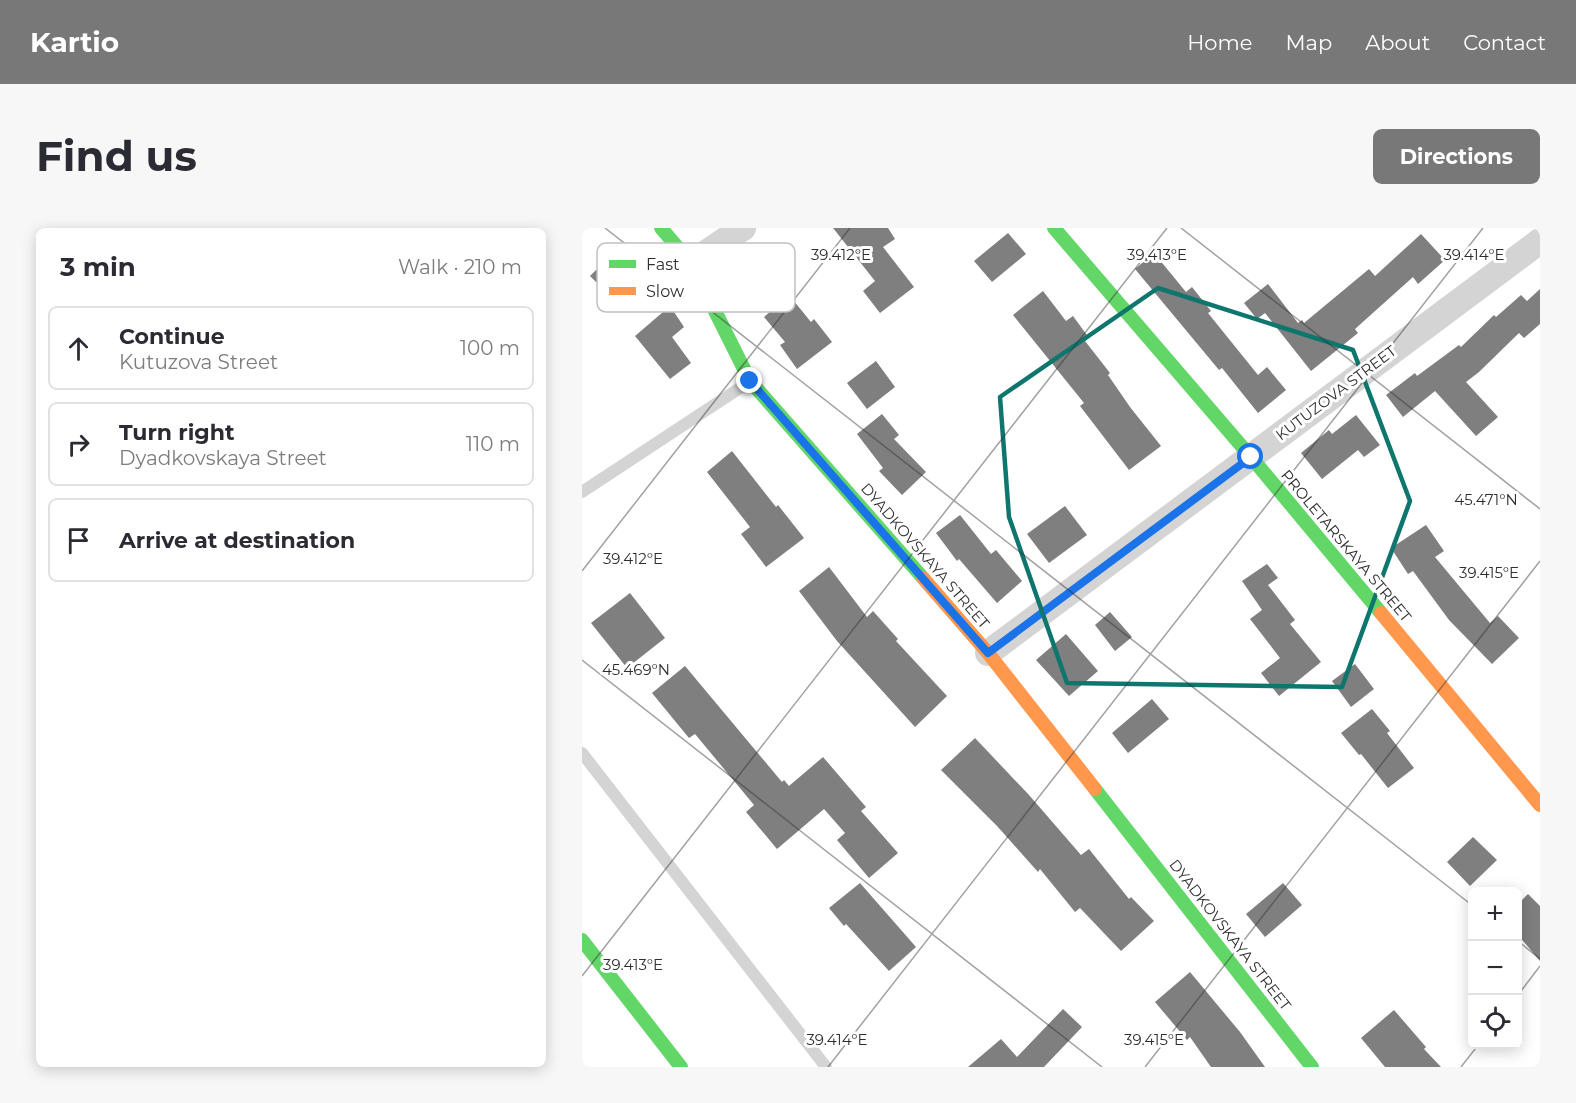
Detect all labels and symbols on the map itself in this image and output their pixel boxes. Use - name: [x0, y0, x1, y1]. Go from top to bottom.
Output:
- legend: [597, 243, 795, 312]
- text: 39.412°E: [811, 245, 871, 264]
- text: 39.413°E: [1127, 245, 1187, 264]
- text: 39.414°E: [1443, 245, 1505, 264]
- text: Fast: [646, 255, 680, 274]
- text: Slow: [646, 282, 684, 301]
- street label: KUTUZOVA STREET: [1272, 341, 1400, 444]
- route end: [736, 367, 762, 393]
- route start: [1237, 443, 1263, 469]
- street label: PROLETARSKAYA STREET: [1277, 466, 1416, 626]
- street label: DYADKOVSKAYA STREET: [857, 479, 994, 633]
- text: 45.471°N: [1454, 490, 1518, 509]
- text: 39.412°E: [603, 549, 663, 568]
- text: 39.415°E: [1459, 563, 1519, 582]
- text: 45.469°N: [602, 660, 670, 679]
- street label: DYADKOVSKAYA STREET: [1165, 855, 1296, 1014]
- text: 39.413°E: [603, 955, 663, 974]
- text: 39.414°E: [806, 1030, 868, 1049]
- text: 39.415°E: [1124, 1030, 1184, 1049]

